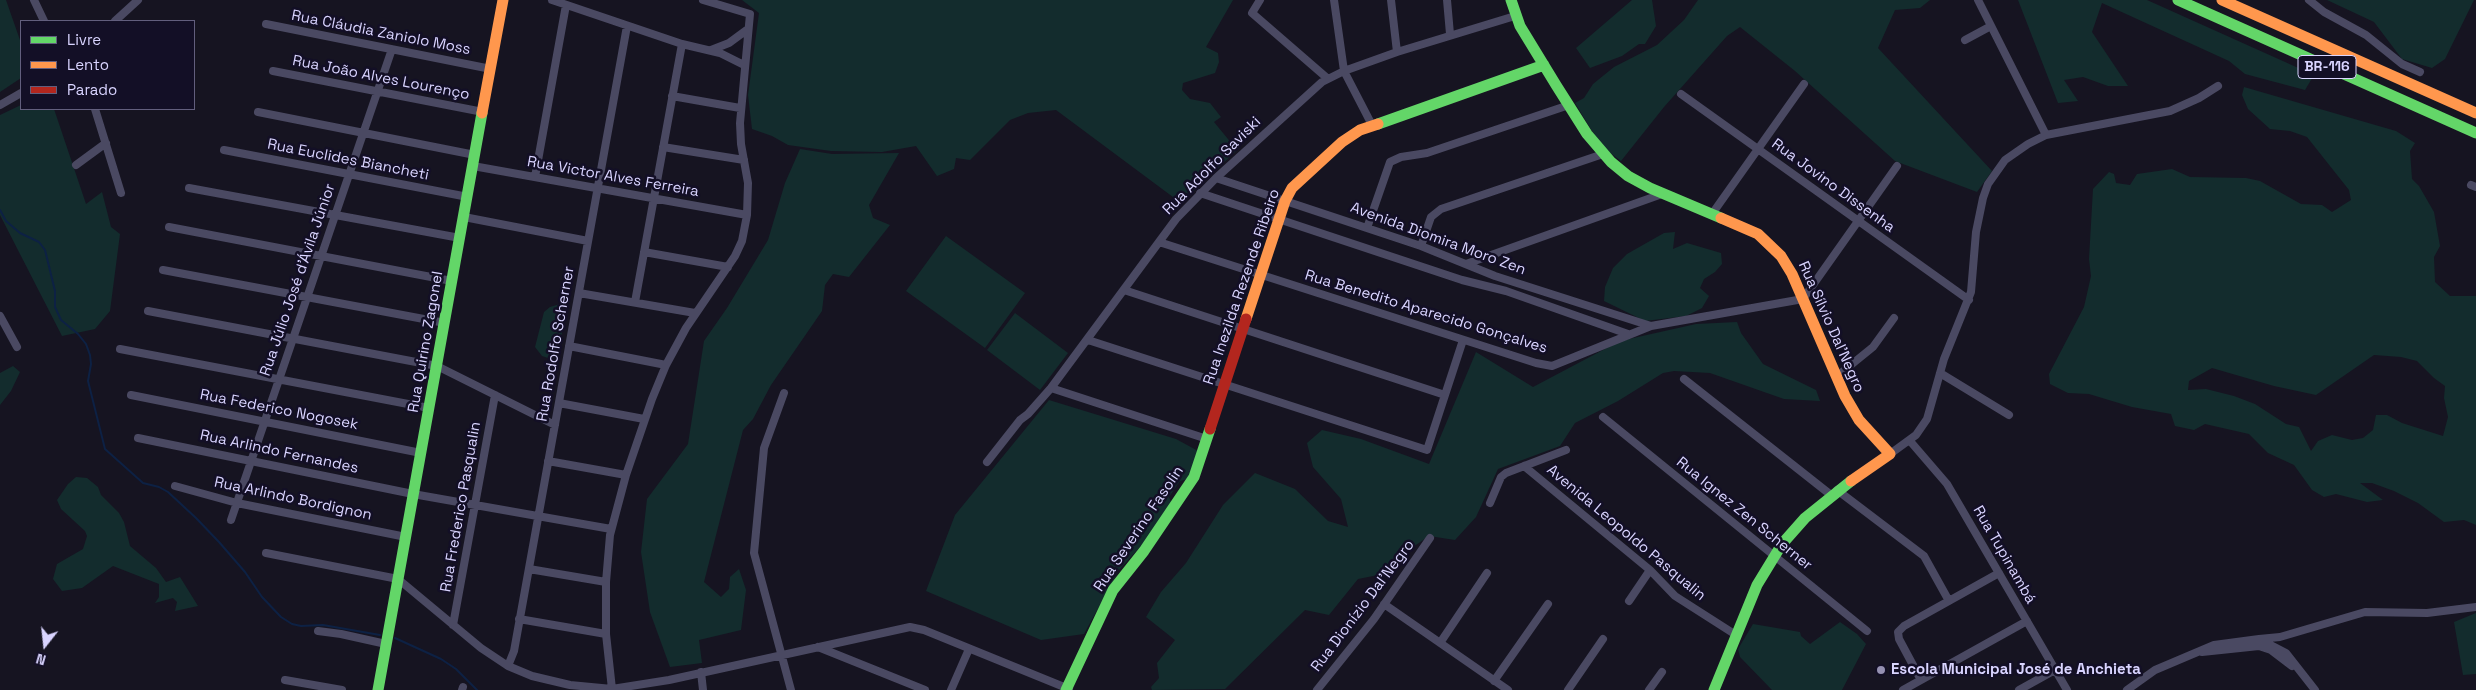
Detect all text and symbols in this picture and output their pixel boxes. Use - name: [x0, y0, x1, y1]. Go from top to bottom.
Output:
- street label: Rua Cláudia Zaniolo Moss: [290, 7, 472, 59]
- legend: [20, 20, 195, 110]
- text: Livre: [67, 30, 101, 49]
- street label: Rua João Alves Lourenço: [291, 52, 471, 104]
- text: Lento: [67, 55, 109, 74]
- road number: BR-116: [2298, 56, 2356, 78]
- text: Parado: [67, 80, 117, 99]
- street label: Rua Adolfo Saviski: [1159, 113, 1265, 219]
- street label: Rua Jovino Dissenha: [1768, 135, 1898, 237]
- street label: Rua Euclides Biancheti: [266, 136, 430, 184]
- street label: Rua Victor Alves Ferreira: [526, 153, 700, 201]
- street label: Rua Júlio José d'Ávila Júnior: [257, 181, 339, 379]
- street label: Rua Inezilda Rezende Ribeiro: [1200, 187, 1284, 387]
- street label: Avenida Diomira Moro Zen: [1348, 199, 1528, 279]
- street label: Rua Sílvio Dal'Negro: [1794, 259, 1868, 395]
- street label: Rua Rodolfo Scherner: [533, 265, 579, 423]
- street label: Rua Benedito Aparecido Gonçalves: [1303, 266, 1549, 358]
- street label: Rua Quirino Zagonel: [405, 270, 447, 414]
- street label: Rua Federico Nogosek: [198, 386, 360, 434]
- street label: Rua Frederico Pasqualin: [437, 420, 485, 594]
- street label: Rua Arlindo Fernandes: [198, 426, 360, 478]
- street label: Rua Ignez Zen Scherner: [1672, 454, 1816, 574]
- street label: Avenida Leopoldo Pasqualin: [1543, 461, 1709, 605]
- street label: Rua Severino Fasolin: [1090, 463, 1188, 595]
- street label: Rua Arlindo Bordignon: [213, 473, 373, 525]
- street label: Rua Tupinambá: [1969, 503, 2039, 607]
- street label: Rua Dionízio Dal'Negro: [1307, 536, 1419, 676]
- north arrow: [20, 620, 70, 670]
- text: N: [34, 649, 48, 669]
- place label: Escola Municipal José de Anchieta: [1891, 661, 2141, 679]
- marker: Escola Municipal José de Anchieta: [1875, 664, 1887, 676]

